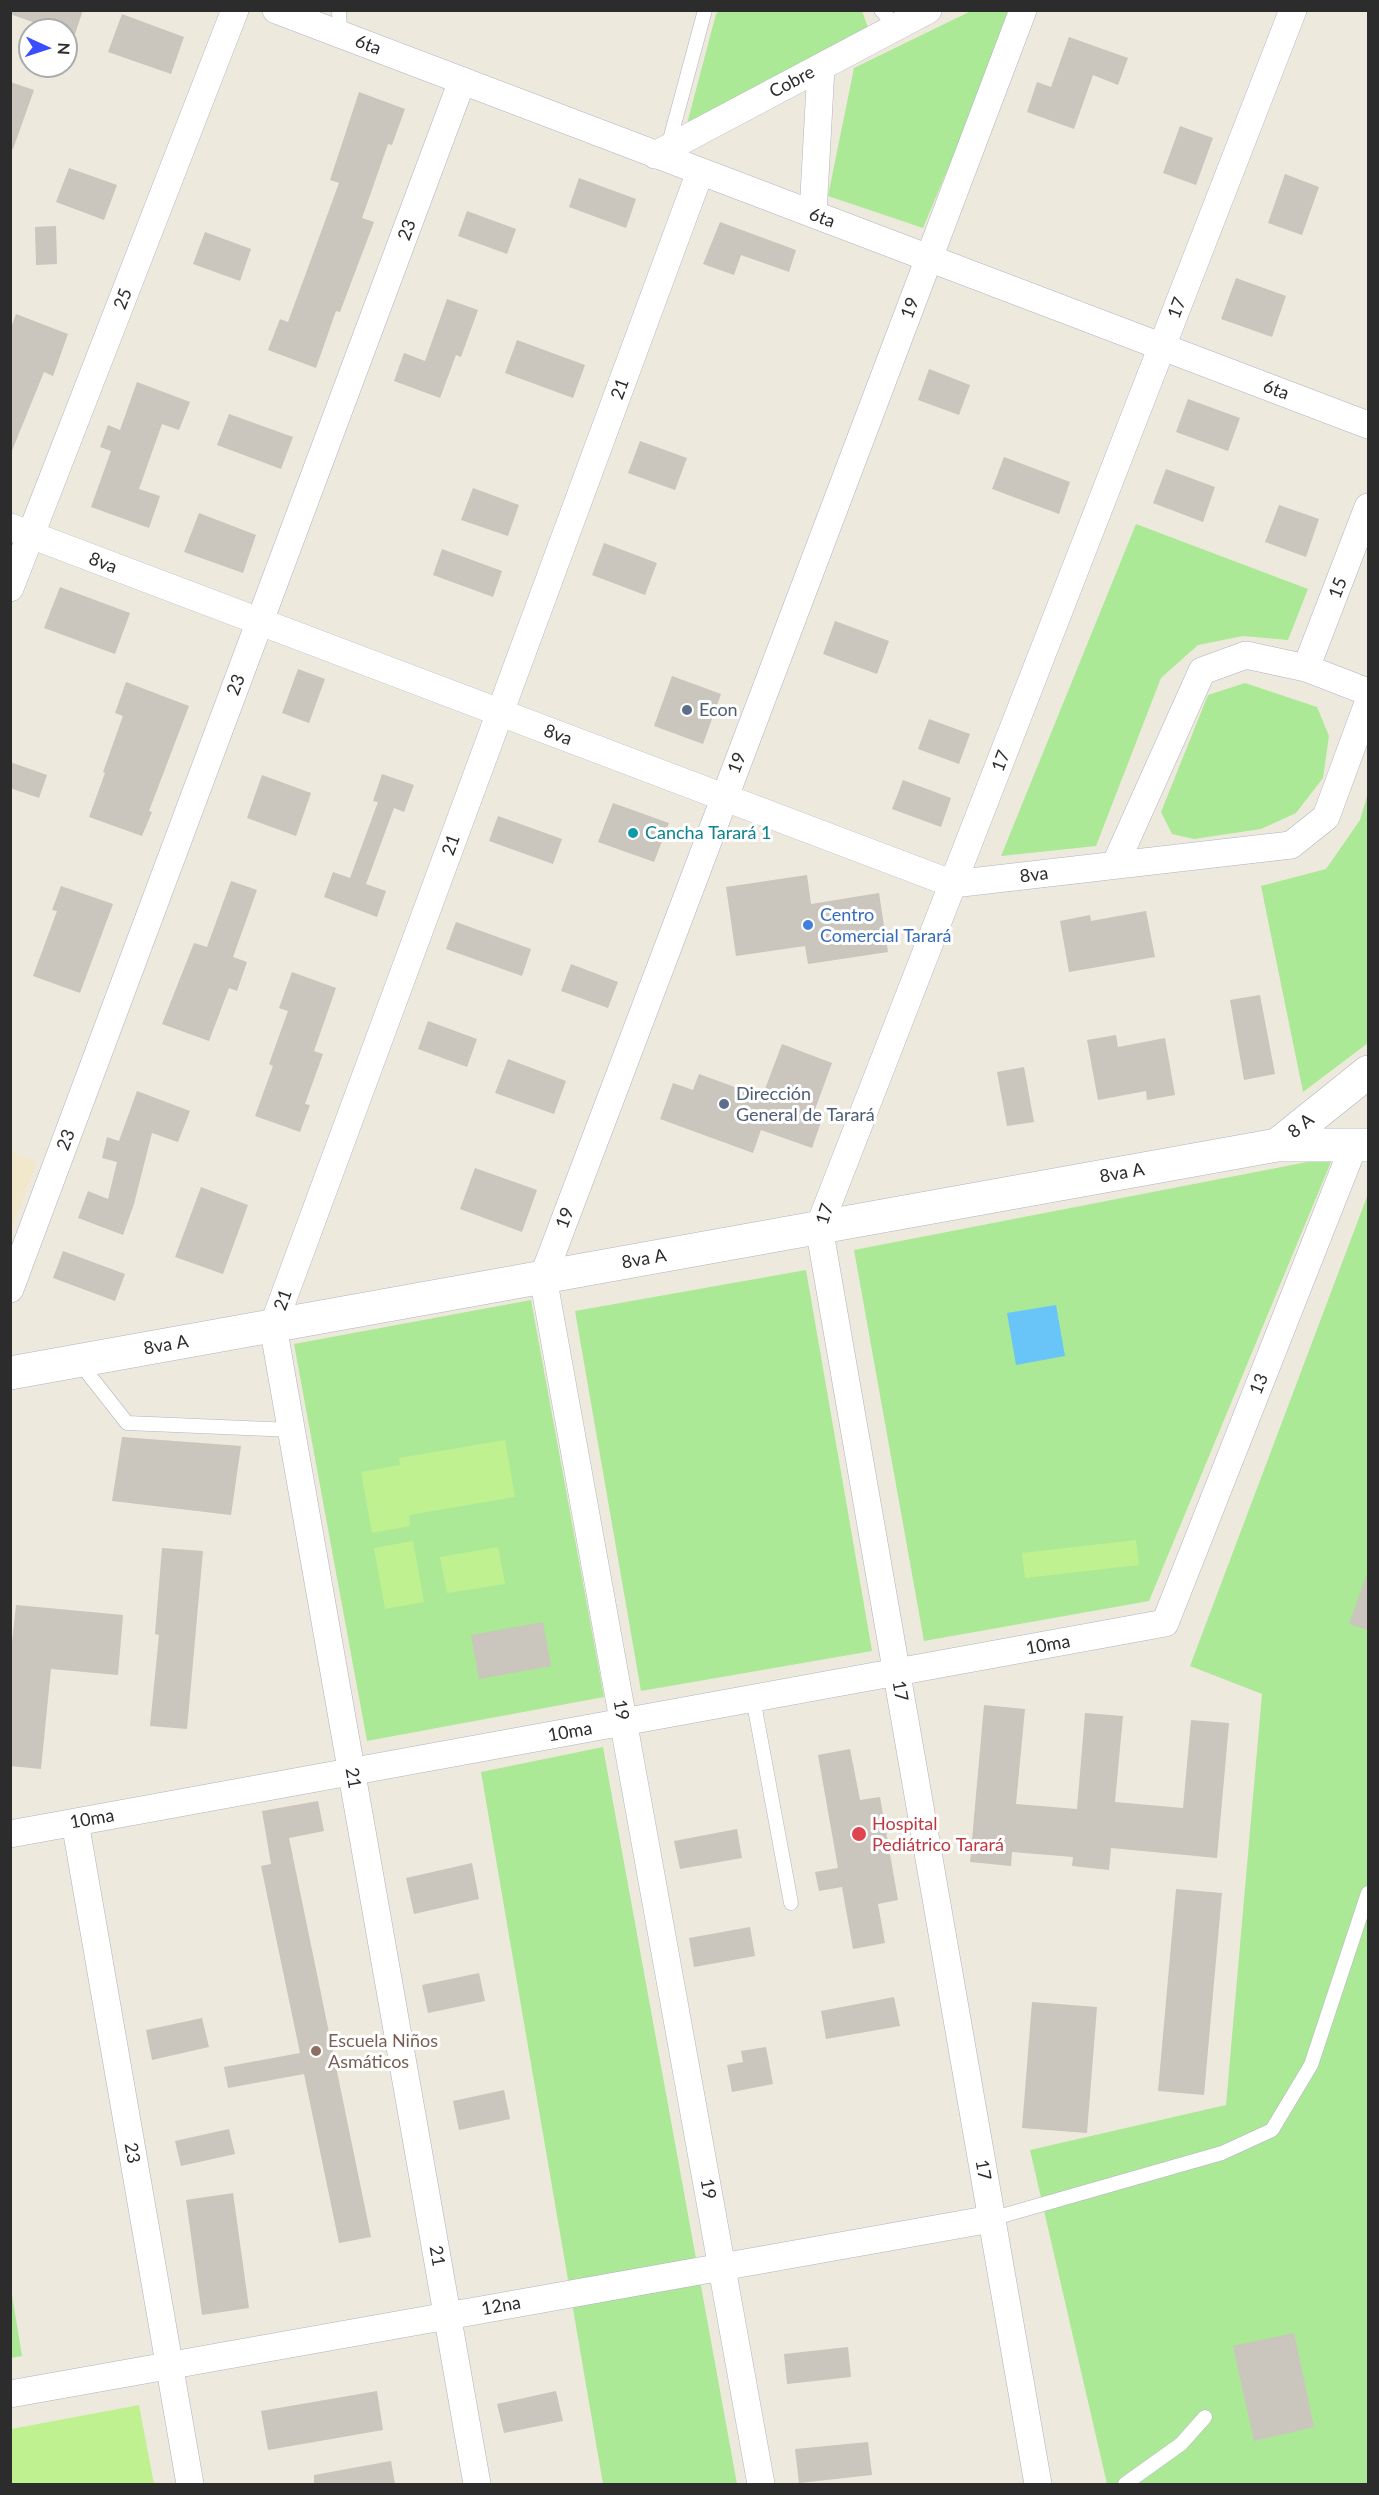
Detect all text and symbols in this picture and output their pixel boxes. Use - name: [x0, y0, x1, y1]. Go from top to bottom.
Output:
- north arrow: [18, 18, 78, 78]
- street label: 6ta: [352, 30, 384, 60]
- text: N: [55, 42, 74, 56]
- street label: Cobre: [766, 61, 818, 103]
- street label: 6ta: [806, 203, 838, 233]
- street label: 23: [393, 216, 421, 244]
- street label: 25: [109, 285, 137, 313]
- street label: 19: [896, 294, 924, 322]
- street label: 17: [1163, 294, 1191, 322]
- street label: 21: [606, 375, 634, 403]
- street label: 6ta: [1260, 375, 1292, 405]
- street label: 8va: [86, 548, 120, 578]
- street label: 15: [1324, 574, 1352, 602]
- street label: 23: [222, 671, 250, 699]
- place label: Econ: [699, 699, 738, 721]
- marker: Econ: [680, 703, 694, 717]
- street label: 8va: [541, 720, 575, 750]
- street label: 17: [987, 747, 1015, 775]
- street label: 19: [723, 749, 751, 777]
- place label: Cancha Tarará 1: [645, 822, 771, 844]
- marker: Cancha Tarará 1: [626, 826, 640, 840]
- street label: 21: [437, 831, 465, 859]
- street label: 8va: [1019, 863, 1049, 887]
- place label: Centro Comercial Tarará: [820, 904, 951, 946]
- marker: Centro Comercial Tarará: [801, 918, 815, 932]
- place label: Dirección General de Tarará: [736, 1083, 875, 1126]
- marker: Dirección General de Tarará: [717, 1097, 731, 1111]
- street label: 8 A: [1284, 1109, 1318, 1143]
- street label: 23: [52, 1126, 80, 1154]
- street label: 8va A: [1098, 1158, 1146, 1188]
- street label: 17: [812, 1201, 838, 1227]
- street label: 19: [551, 1204, 579, 1232]
- street label: 8va A: [620, 1244, 668, 1274]
- street label: 21: [269, 1286, 297, 1314]
- street label: 8va A: [142, 1330, 190, 1360]
- street label: 13: [1245, 1370, 1273, 1398]
- street label: 10ma: [1024, 1630, 1072, 1660]
- street label: 17: [888, 1679, 912, 1703]
- street label: 19: [609, 1698, 633, 1722]
- street label: 10ma: [546, 1717, 594, 1747]
- street label: 21: [341, 1766, 365, 1790]
- street label: 10ma: [68, 1804, 116, 1834]
- place label: Hospital Pediátrico Tarará: [872, 1813, 1004, 1856]
- marker: Hospital Pediátrico Tarará: [850, 1825, 868, 1843]
- place label: Escuela Niños Asmáticos: [328, 2030, 438, 2072]
- marker: Escuela Niños Asmáticos: [309, 2044, 323, 2058]
- street label: 23: [120, 2141, 144, 2165]
- street label: 17: [971, 2158, 995, 2182]
- street label: 19: [696, 2177, 720, 2201]
- street label: 21: [425, 2244, 449, 2268]
- street label: 12na: [479, 2292, 523, 2320]

